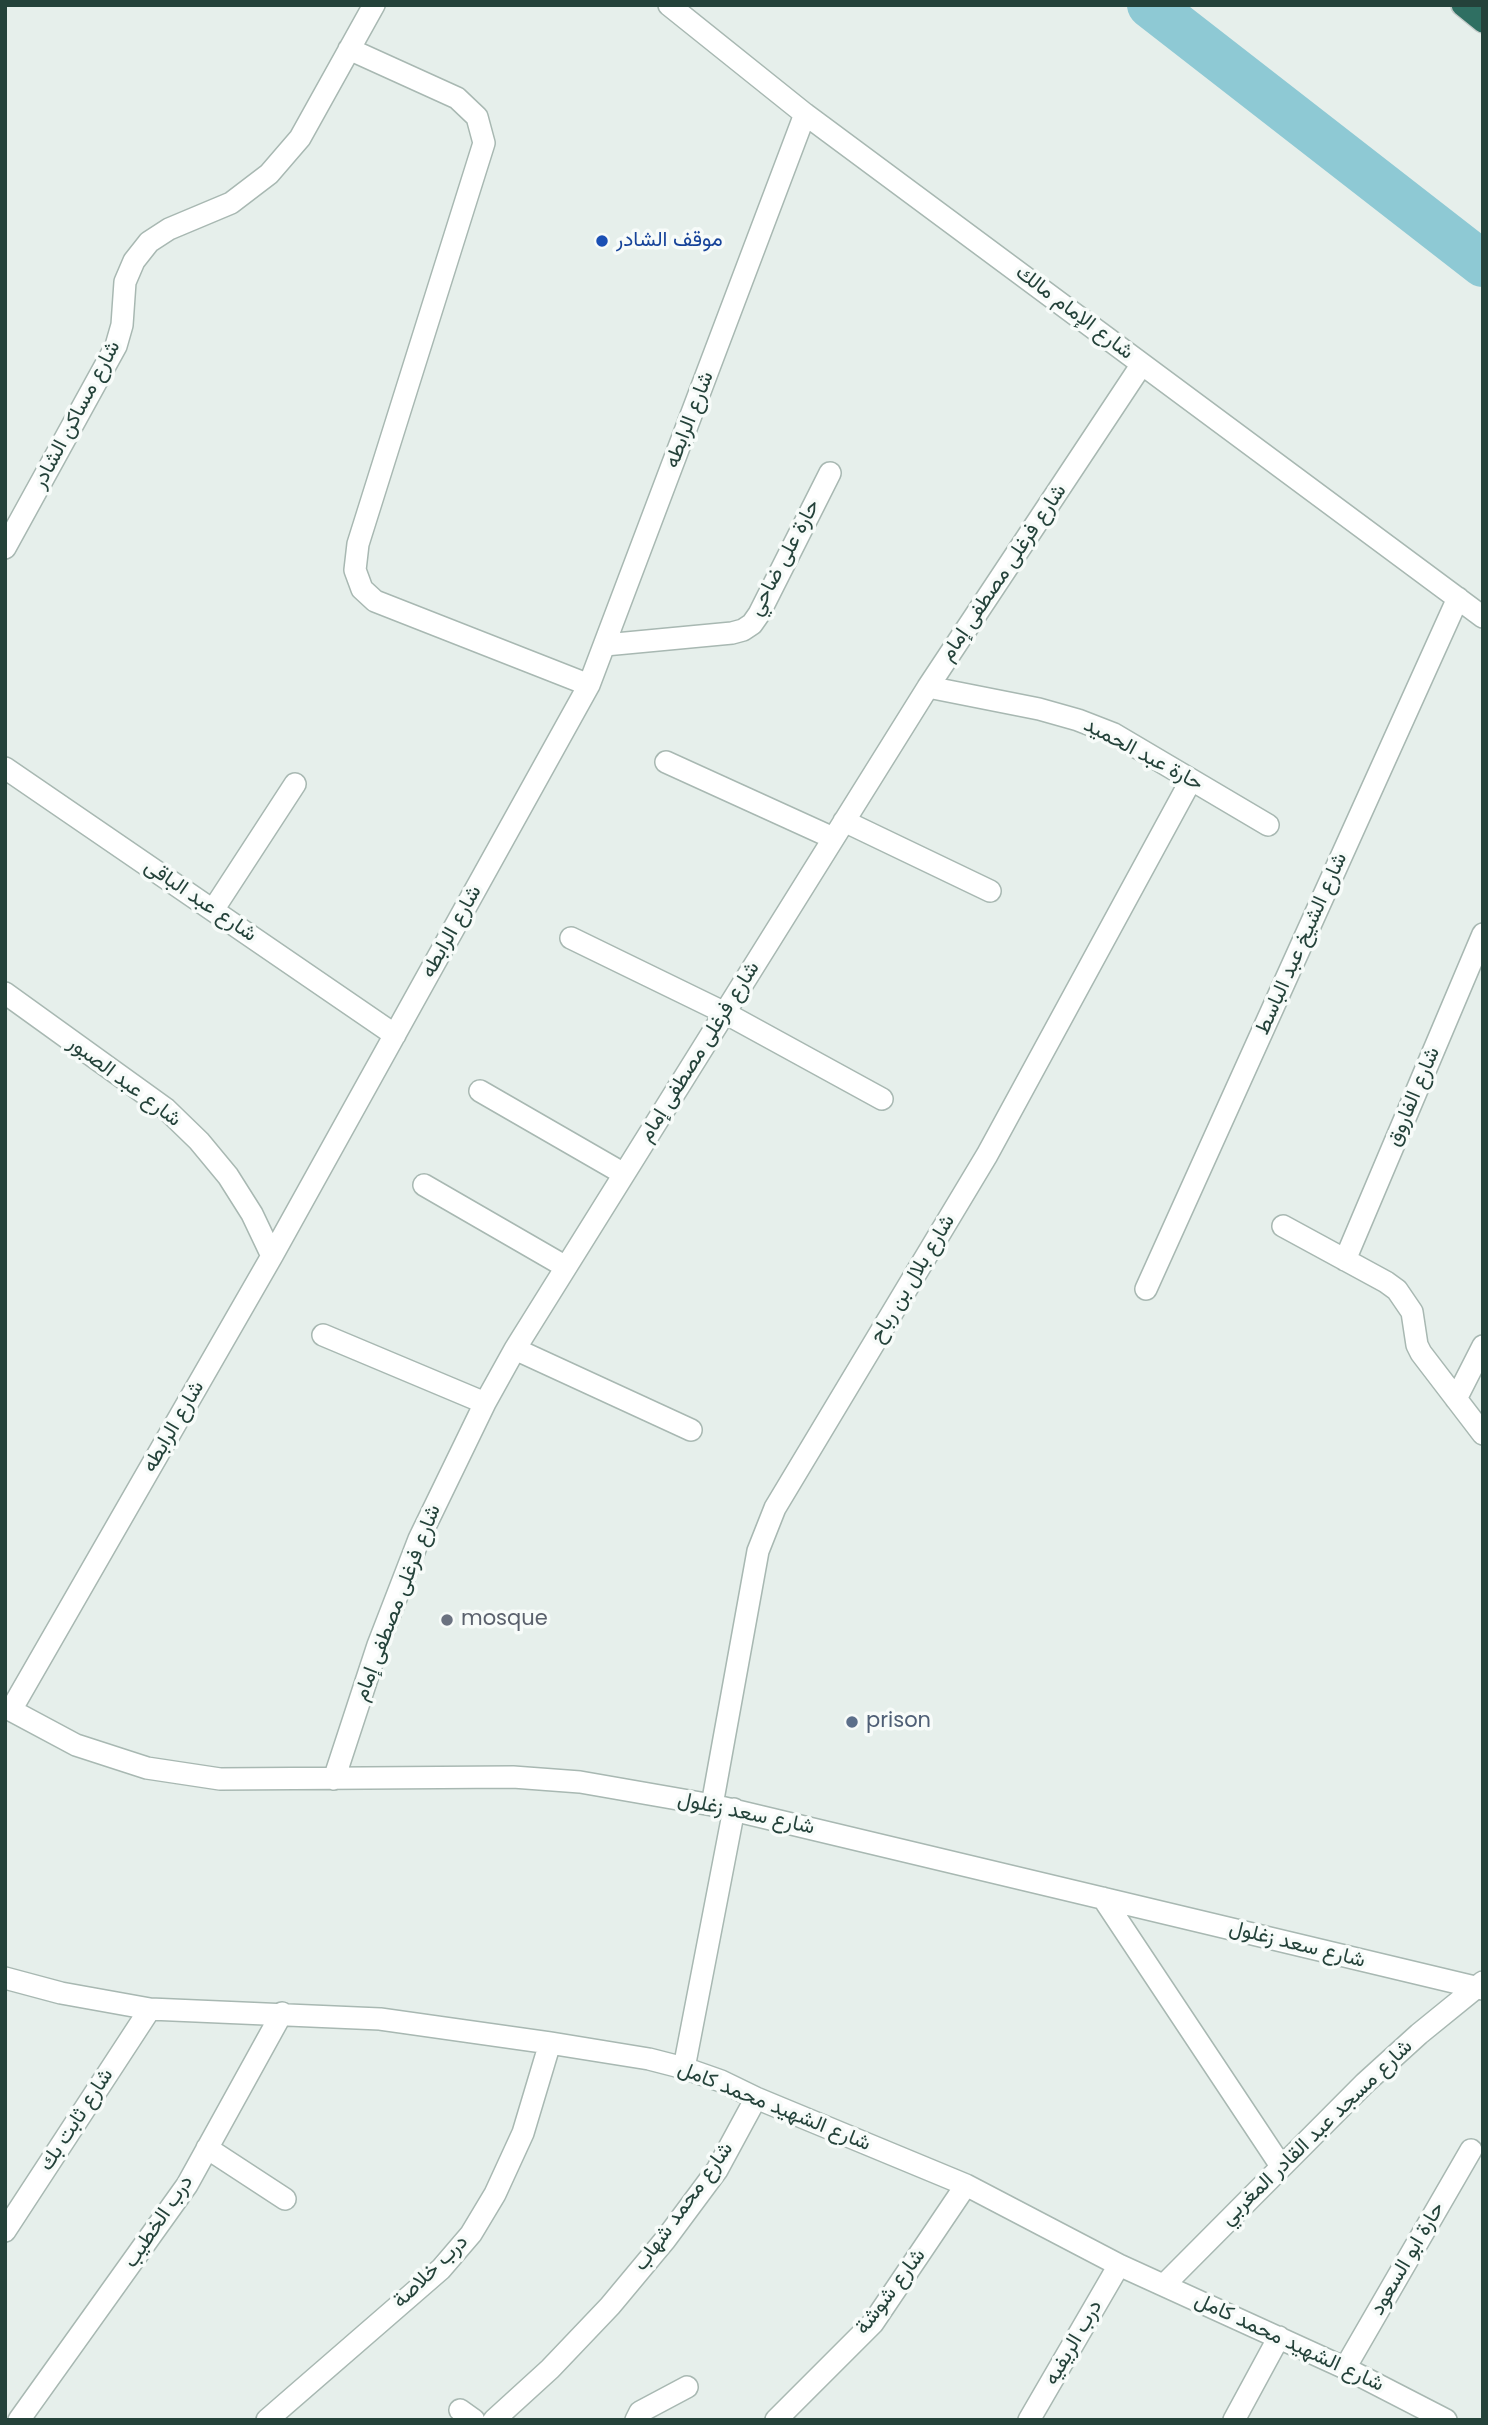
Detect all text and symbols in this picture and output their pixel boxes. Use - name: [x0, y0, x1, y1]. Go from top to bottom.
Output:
- place label: موقف الشادر: [616, 228, 723, 254]
- marker: موقف الشادر: [594, 233, 610, 249]
- street label: شارع الإمام مالك: [1010, 260, 1138, 366]
- street label: شارع مساكن الشادر: [27, 337, 127, 493]
- street label: شارع الرابطه: [660, 368, 720, 472]
- street label: شارع فرغلى مصطفى إمام: [935, 480, 1073, 666]
- street label: حارة على ضاحي: [744, 496, 826, 620]
- street label: حارة عبد الحميد: [1079, 713, 1207, 797]
- street label: شارع الشيخ عبد الباسط: [1251, 849, 1353, 1039]
- street label: شارع عبد الباقى: [139, 854, 261, 948]
- street label: شارع الرابطه: [416, 881, 488, 983]
- street label: شارع فرغلى مصطفى إمام: [634, 957, 766, 1147]
- street label: شارع عبد الصبور: [62, 1031, 186, 1133]
- street label: شارع الفاروق: [1382, 1044, 1446, 1150]
- street label: شارع بلال بن رباح: [865, 1210, 961, 1348]
- street label: شارع الرابطه: [138, 1377, 210, 1477]
- street label: شارع فرغلى مصطفى إمام: [349, 1501, 447, 1705]
- place label: mosque: [461, 1607, 548, 1633]
- marker: mosque: [439, 1612, 455, 1628]
- place label: prison: [866, 1709, 931, 1735]
- marker: prison: [844, 1714, 860, 1730]
- street label: شارع سعد زغلول: [675, 1787, 817, 1841]
- street label: شارع سعد زغلول: [1226, 1916, 1368, 1974]
- street label: شارع مسجد عبد القادر المغربي: [1216, 2035, 1418, 2231]
- street label: شارع الشهيد محمد كامل: [674, 2057, 874, 2157]
- street label: شارع ثابت بك: [35, 2064, 119, 2176]
- street label: شارع محمد شهاب: [629, 2138, 739, 2276]
- street label: درب الخطيب: [119, 2171, 199, 2273]
- street label: حارة ابو السعود: [1365, 2198, 1451, 2320]
- street label: درب خلاصة: [388, 2230, 474, 2314]
- street label: شارع شوشة: [850, 2244, 932, 2340]
- street label: شارع الشهيد محمد كامل: [1190, 2288, 1388, 2398]
- street label: درب الريفيه: [1040, 2296, 1108, 2390]

